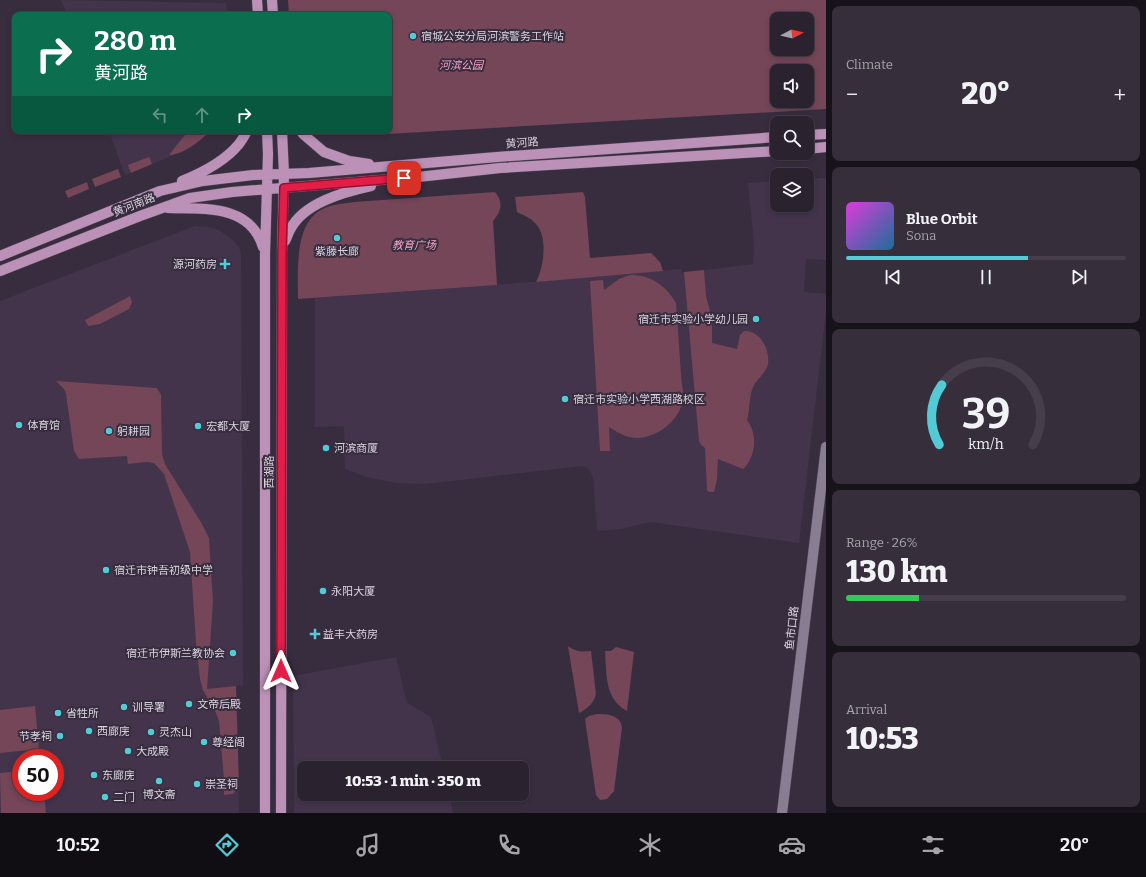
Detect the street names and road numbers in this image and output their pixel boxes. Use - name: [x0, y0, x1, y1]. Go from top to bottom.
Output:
- street label: 黄河路: [505, 135, 539, 151]
- street label: 黄河南路: [111, 191, 157, 219]
- street label: 西湖路: [263, 456, 276, 489]
- street label: 鱼市口路: [783, 605, 801, 651]

